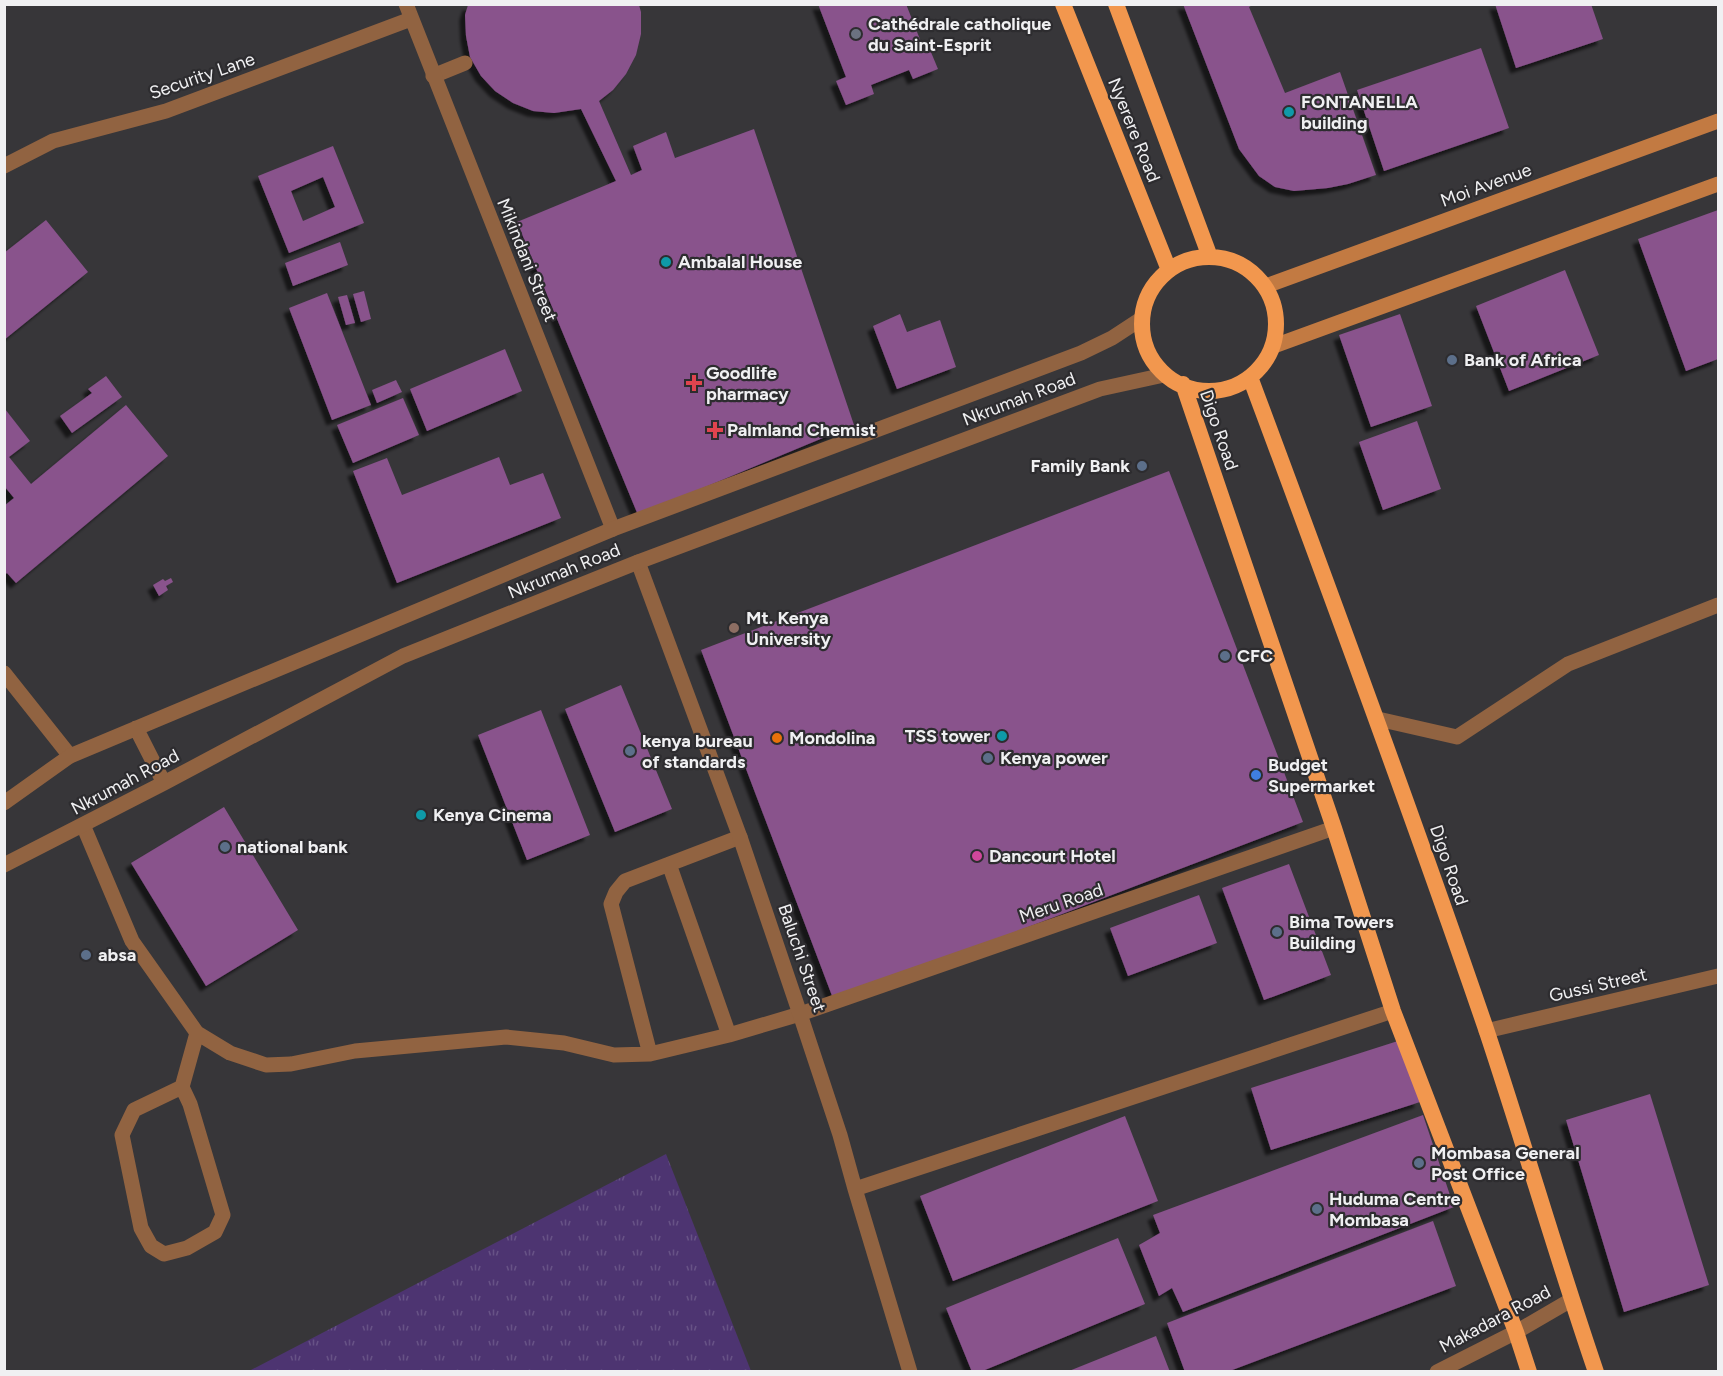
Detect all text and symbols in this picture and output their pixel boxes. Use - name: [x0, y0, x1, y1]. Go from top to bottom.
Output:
- place label: Cathédrale catholique du Saint-Esprit: [868, 13, 1051, 56]
- marker: Cathédrale catholique du Saint-Esprit: [849, 27, 863, 41]
- street label: Security Lane: [146, 48, 258, 104]
- street label: Nyerere Road: [1103, 75, 1165, 185]
- place label: FONTANELLA building: [1301, 91, 1418, 134]
- marker: FONTANELLA building: [1282, 105, 1296, 119]
- street label: Moi Avenue: [1438, 158, 1535, 212]
- street label: Mikindani Street: [492, 195, 562, 325]
- place label: Ambalal House: [678, 251, 802, 273]
- marker: Ambalal House: [659, 255, 673, 269]
- place label: Bank of Africa: [1464, 349, 1582, 371]
- marker: Bank of Africa: [1445, 353, 1459, 367]
- place label: Goodlife pharmacy: [706, 362, 789, 405]
- street label: Nkrumah Road: [959, 367, 1079, 431]
- marker: Goodlife pharmacy: [687, 376, 701, 390]
- street label: Digo Road: [1195, 387, 1243, 473]
- place label: Palmland Chemist: [727, 419, 876, 441]
- marker: Palmland Chemist: [708, 423, 722, 437]
- place label: Family Bank: [1031, 455, 1130, 477]
- marker: Family Bank: [1135, 459, 1149, 473]
- street label: Nkrumah Road: [505, 538, 623, 604]
- place label: Mt. Kenya University: [746, 607, 831, 650]
- marker: Mt. Kenya University: [727, 621, 741, 635]
- place label: CFC: [1237, 645, 1273, 667]
- marker: CFC: [1218, 649, 1232, 663]
- place label: TSS tower: [905, 725, 990, 747]
- place label: Mondolina: [789, 727, 875, 749]
- marker: TSS tower: [995, 729, 1009, 743]
- place label: kenya bureau of standards: [642, 730, 753, 773]
- marker: Mondolina: [770, 731, 784, 745]
- street label: Nkrumah Road: [67, 744, 183, 820]
- marker: kenya bureau of standards: [623, 744, 637, 758]
- place label: Kenya power: [1000, 747, 1108, 769]
- marker: Kenya power: [981, 751, 995, 765]
- place label: Budget Supermarket: [1268, 754, 1375, 797]
- marker: Budget Supermarket: [1249, 768, 1263, 782]
- place label: Kenya Cinema: [433, 804, 552, 826]
- marker: Kenya Cinema: [414, 808, 428, 822]
- street label: Digo Road: [1425, 822, 1473, 908]
- place label: national bank: [237, 836, 348, 858]
- marker: national bank: [218, 840, 232, 854]
- place label: Dancourt Hotel: [989, 845, 1116, 867]
- marker: Dancourt Hotel: [970, 849, 984, 863]
- street label: Meru Road: [1016, 878, 1106, 928]
- street label: Baluchi Street: [773, 901, 831, 1015]
- place label: Bima Towers Building: [1289, 911, 1394, 954]
- marker: Bima Towers Building: [1270, 925, 1284, 939]
- place label: absa: [98, 944, 136, 966]
- marker: absa: [79, 948, 93, 962]
- street label: Gussi Street: [1547, 963, 1649, 1007]
- place label: Mombasa General Post Office: [1431, 1142, 1580, 1185]
- marker: Mombasa General Post Office: [1412, 1156, 1426, 1170]
- place label: Huduma Centre Mombasa: [1329, 1188, 1461, 1231]
- marker: Huduma Centre Mombasa: [1310, 1202, 1324, 1216]
- street label: Makadara Road: [1436, 1280, 1554, 1358]

